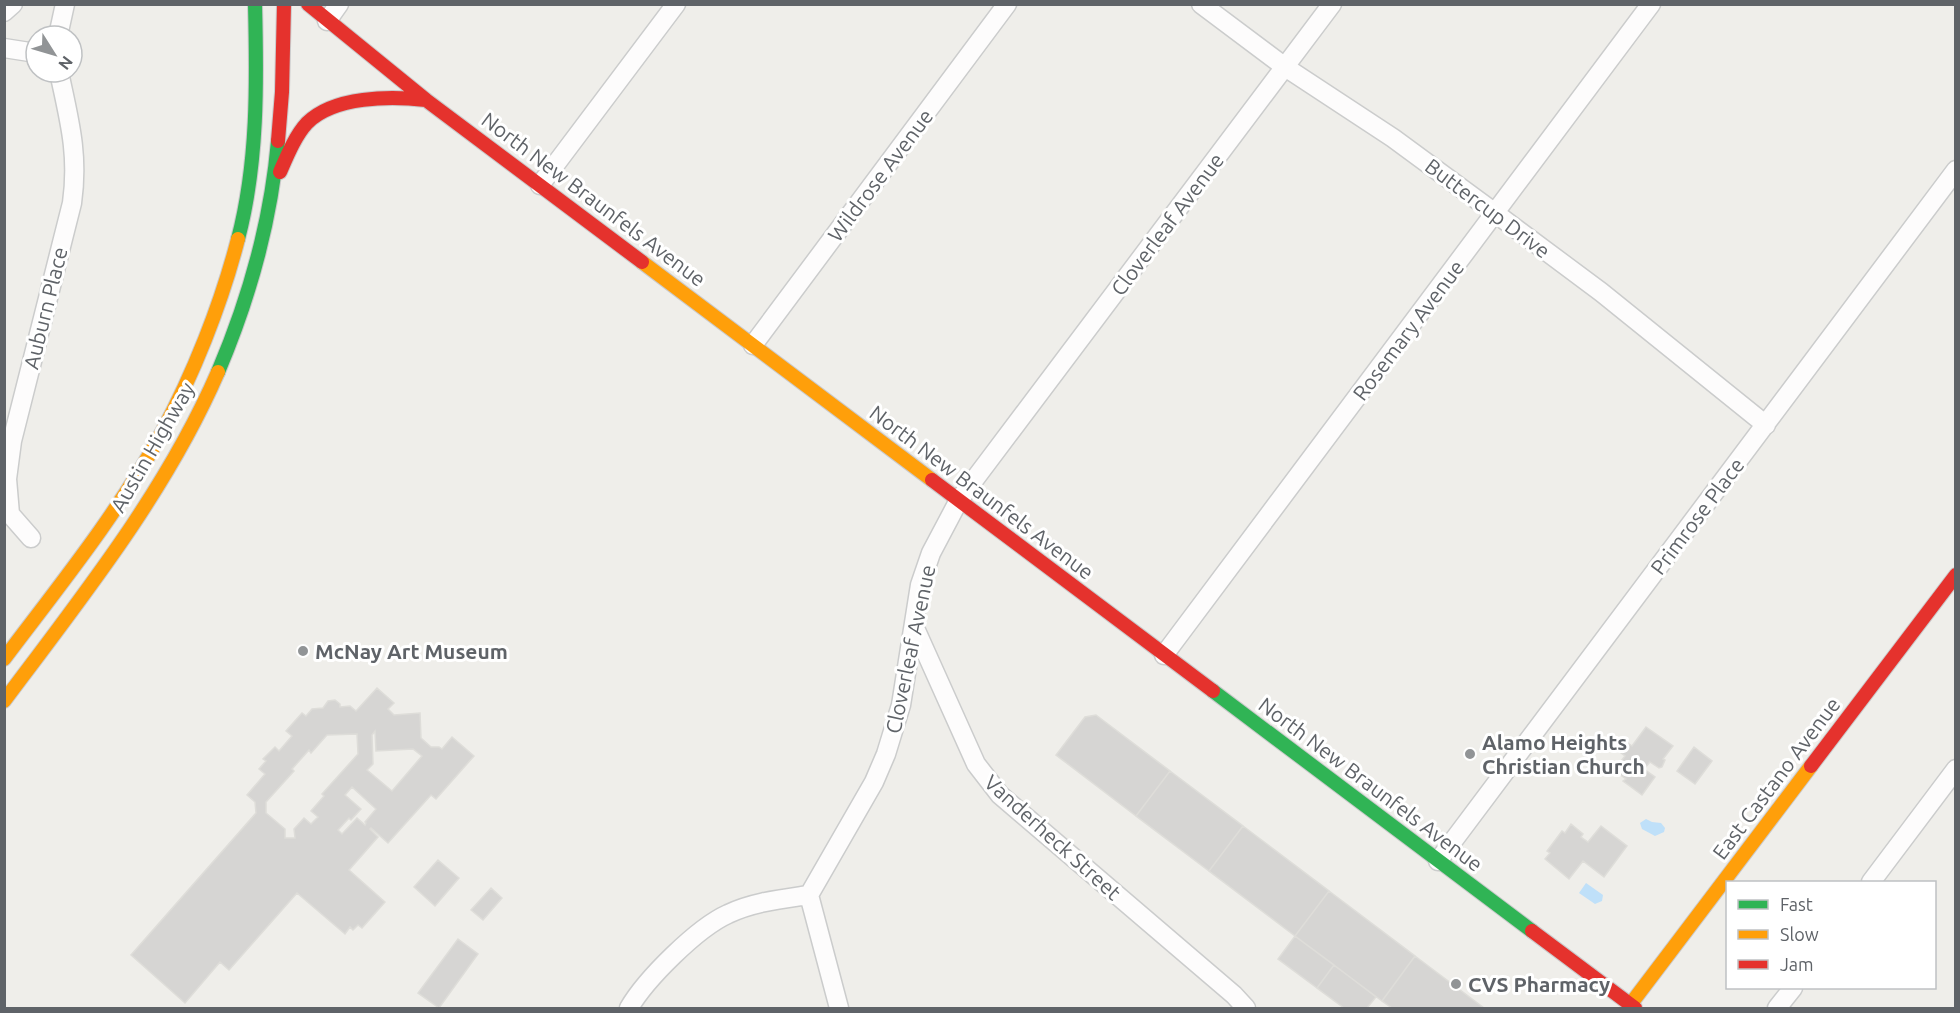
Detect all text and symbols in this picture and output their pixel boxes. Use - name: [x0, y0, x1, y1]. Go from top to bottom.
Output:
- north arrow: [24, 24, 84, 84]
- text: N: [55, 53, 77, 73]
- street label: Wildrose Avenue: [823, 104, 937, 246]
- street label: North New Braunfels Avenue: [477, 107, 711, 291]
- street label: Cloverleaf Avenue: [1106, 148, 1228, 300]
- street label: Buttercup Drive: [1421, 153, 1555, 263]
- street label: Auburn Place: [18, 245, 72, 371]
- street label: Rosemary Avenue: [1348, 255, 1468, 405]
- street label: Austin Highway: [105, 378, 199, 516]
- street label: North New Braunfels Avenue: [865, 400, 1099, 584]
- street label: Primrose Place: [1645, 453, 1749, 579]
- street label: Cloverleaf Avenue: [880, 562, 940, 736]
- place label: McNay Art Museum: [315, 639, 508, 663]
- marker: McNay Art Museum: [296, 644, 310, 658]
- street label: North New Braunfels Avenue: [1254, 692, 1488, 876]
- street label: East Castano Avenue: [1707, 692, 1845, 864]
- place label: Alamo Heights Christian Church: [1482, 730, 1645, 778]
- marker: Alamo Heights Christian Church: [1463, 747, 1477, 761]
- street label: Vanderheck Street: [980, 770, 1126, 904]
- legend: [1726, 881, 1936, 989]
- text: Fast: [1780, 894, 1813, 914]
- text: Slow: [1780, 924, 1819, 944]
- text: Jam: [1780, 954, 1814, 974]
- place label: CVS Pharmacy: [1468, 972, 1610, 996]
- marker: CVS Pharmacy: [1449, 977, 1463, 991]

